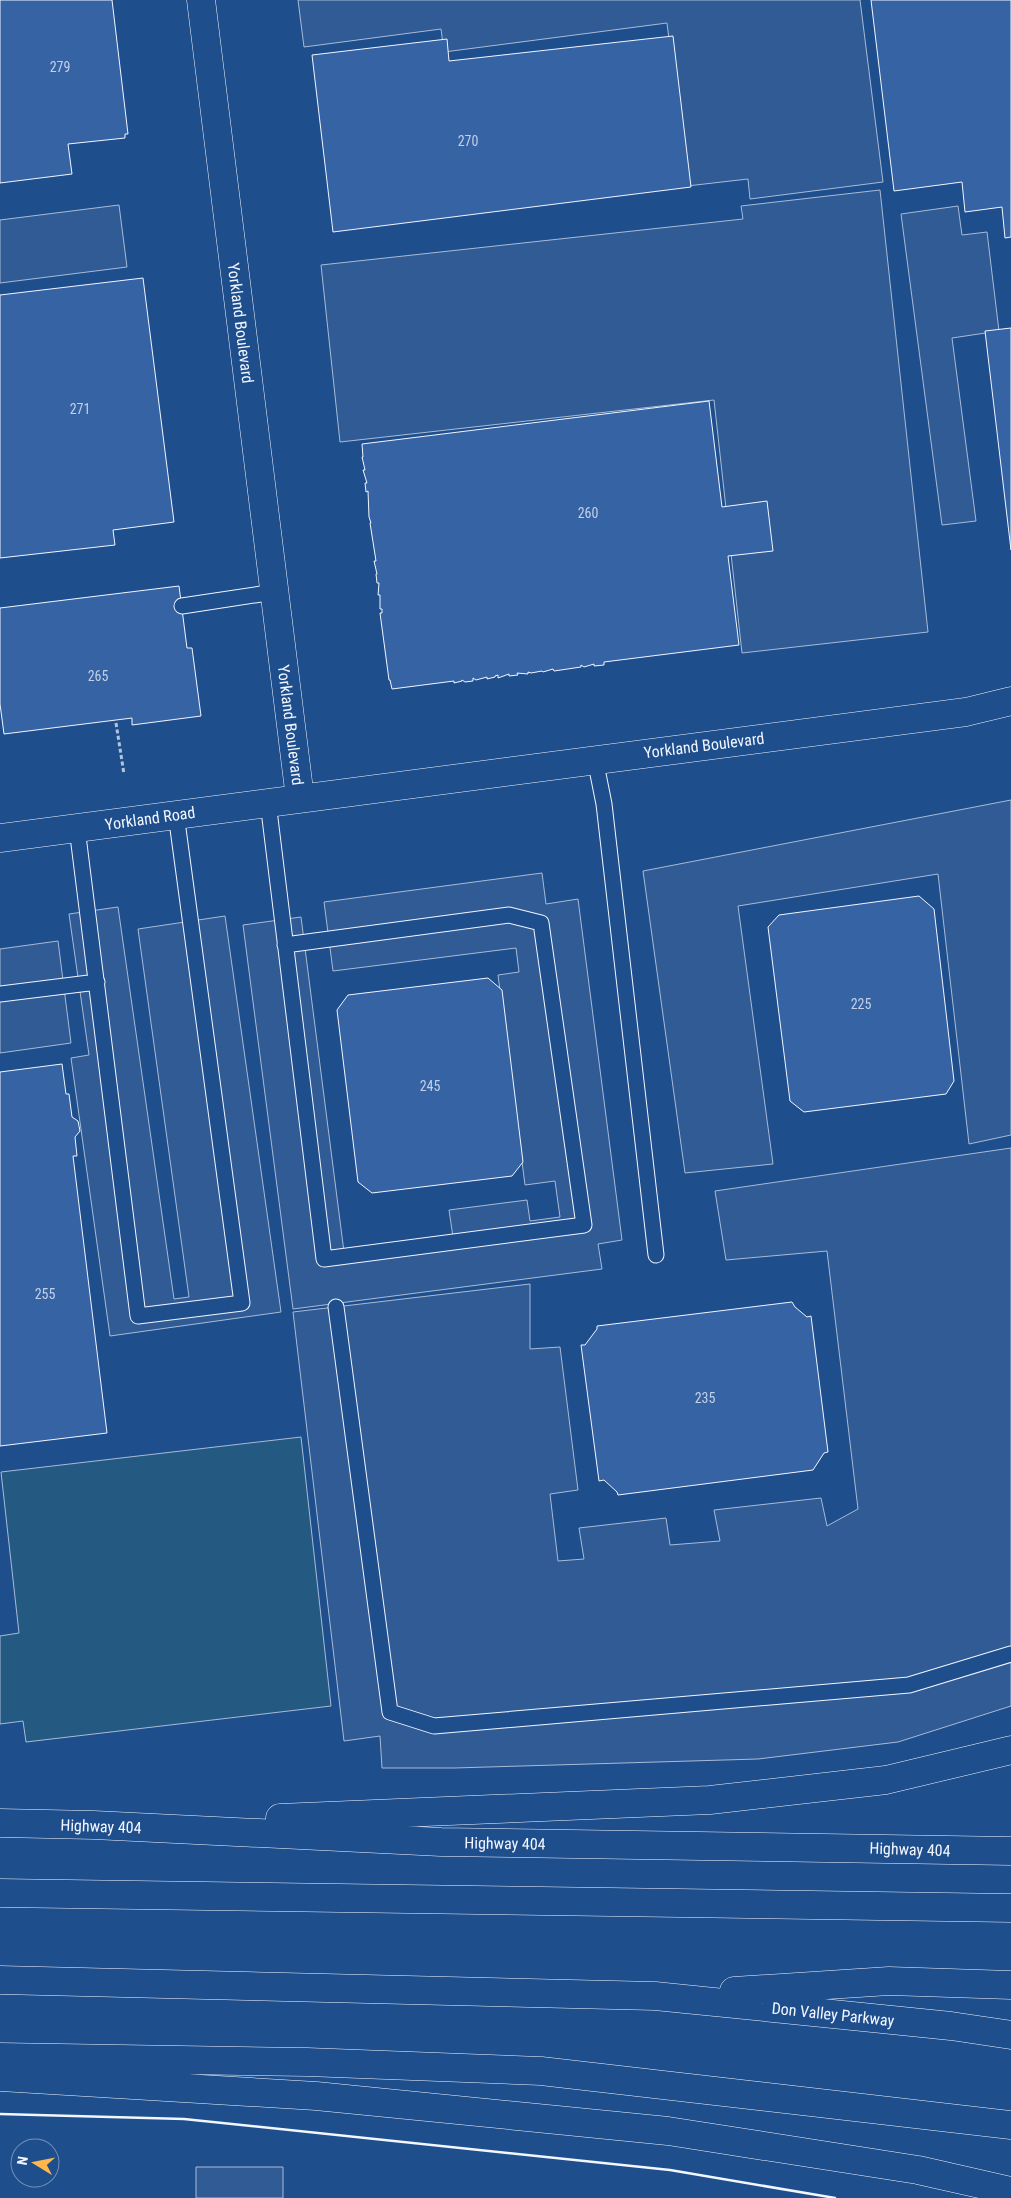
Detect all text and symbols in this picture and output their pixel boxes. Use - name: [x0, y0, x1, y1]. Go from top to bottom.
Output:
- house number: 279: [50, 59, 70, 75]
- house number: 270: [458, 133, 478, 149]
- street label: Yorkland Boulevard: [224, 262, 257, 384]
- house number: 271: [70, 401, 90, 417]
- house number: 260: [578, 505, 598, 521]
- street label: Yorkland Boulevard: [274, 664, 307, 786]
- house number: 265: [88, 668, 108, 684]
- street label: Yorkland Boulevard: [643, 729, 765, 762]
- street label: Yorkland Road: [104, 803, 196, 834]
- house number: 225: [851, 996, 871, 1012]
- house number: 245: [420, 1078, 440, 1094]
- house number: 255: [35, 1286, 55, 1302]
- house number: 235: [695, 1390, 715, 1406]
- street label: Highway 404: [60, 1816, 142, 1837]
- street label: Highway 404: [464, 1833, 546, 1854]
- street label: Highway 404: [869, 1839, 951, 1860]
- street label: Don Valley Parkway: [771, 1999, 895, 2030]
- north arrow: [10, 2138, 60, 2188]
- text: N: [14, 2155, 31, 2166]

